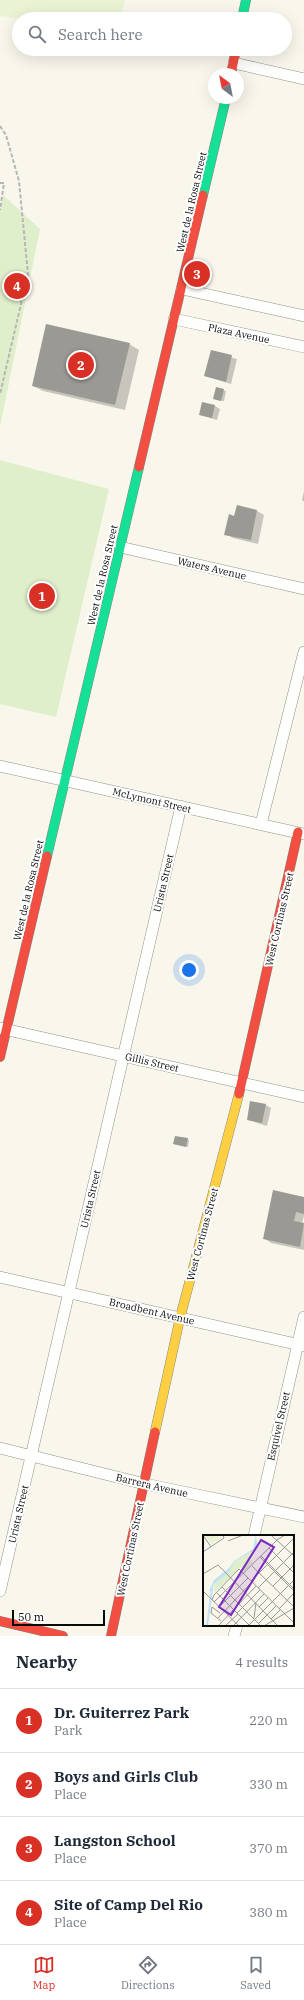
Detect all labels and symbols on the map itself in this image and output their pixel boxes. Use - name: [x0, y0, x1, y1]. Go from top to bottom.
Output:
- north arrow: [208, 68, 244, 104]
- street label: West de la Rosa Street: [174, 150, 209, 254]
- pin: 3: [184, 259, 210, 289]
- pin: 4: [4, 271, 30, 301]
- street label: Plaza Avenue: [207, 321, 271, 346]
- pin: 2: [68, 350, 94, 380]
- street label: West de la Rosa Street: [85, 523, 120, 627]
- street label: Waters Avenue: [176, 554, 248, 583]
- pin: 1: [29, 581, 55, 611]
- street label: McLymont Street: [111, 785, 193, 816]
- street label: West de la Rosa Street: [11, 838, 46, 942]
- street label: Urista Street: [151, 852, 177, 913]
- street label: West Cortinas Street: [262, 871, 297, 967]
- your location: [179, 960, 199, 980]
- street label: Gillis Street: [124, 1050, 180, 1075]
- street label: Urista Street: [78, 1168, 104, 1229]
- street label: West Cortinas Street: [184, 1186, 221, 1282]
- street label: Broadbent Avenue: [108, 1295, 196, 1328]
- street label: Esquivel Street: [264, 1390, 293, 1462]
- street label: Barrera Avenue: [114, 1471, 189, 1500]
- street label: Urista Street: [6, 1483, 32, 1544]
- street label: West Cortinas Street: [114, 1501, 147, 1597]
- inset map: [203, 1535, 294, 1626]
- scale bar: [12, 1608, 105, 1627]

